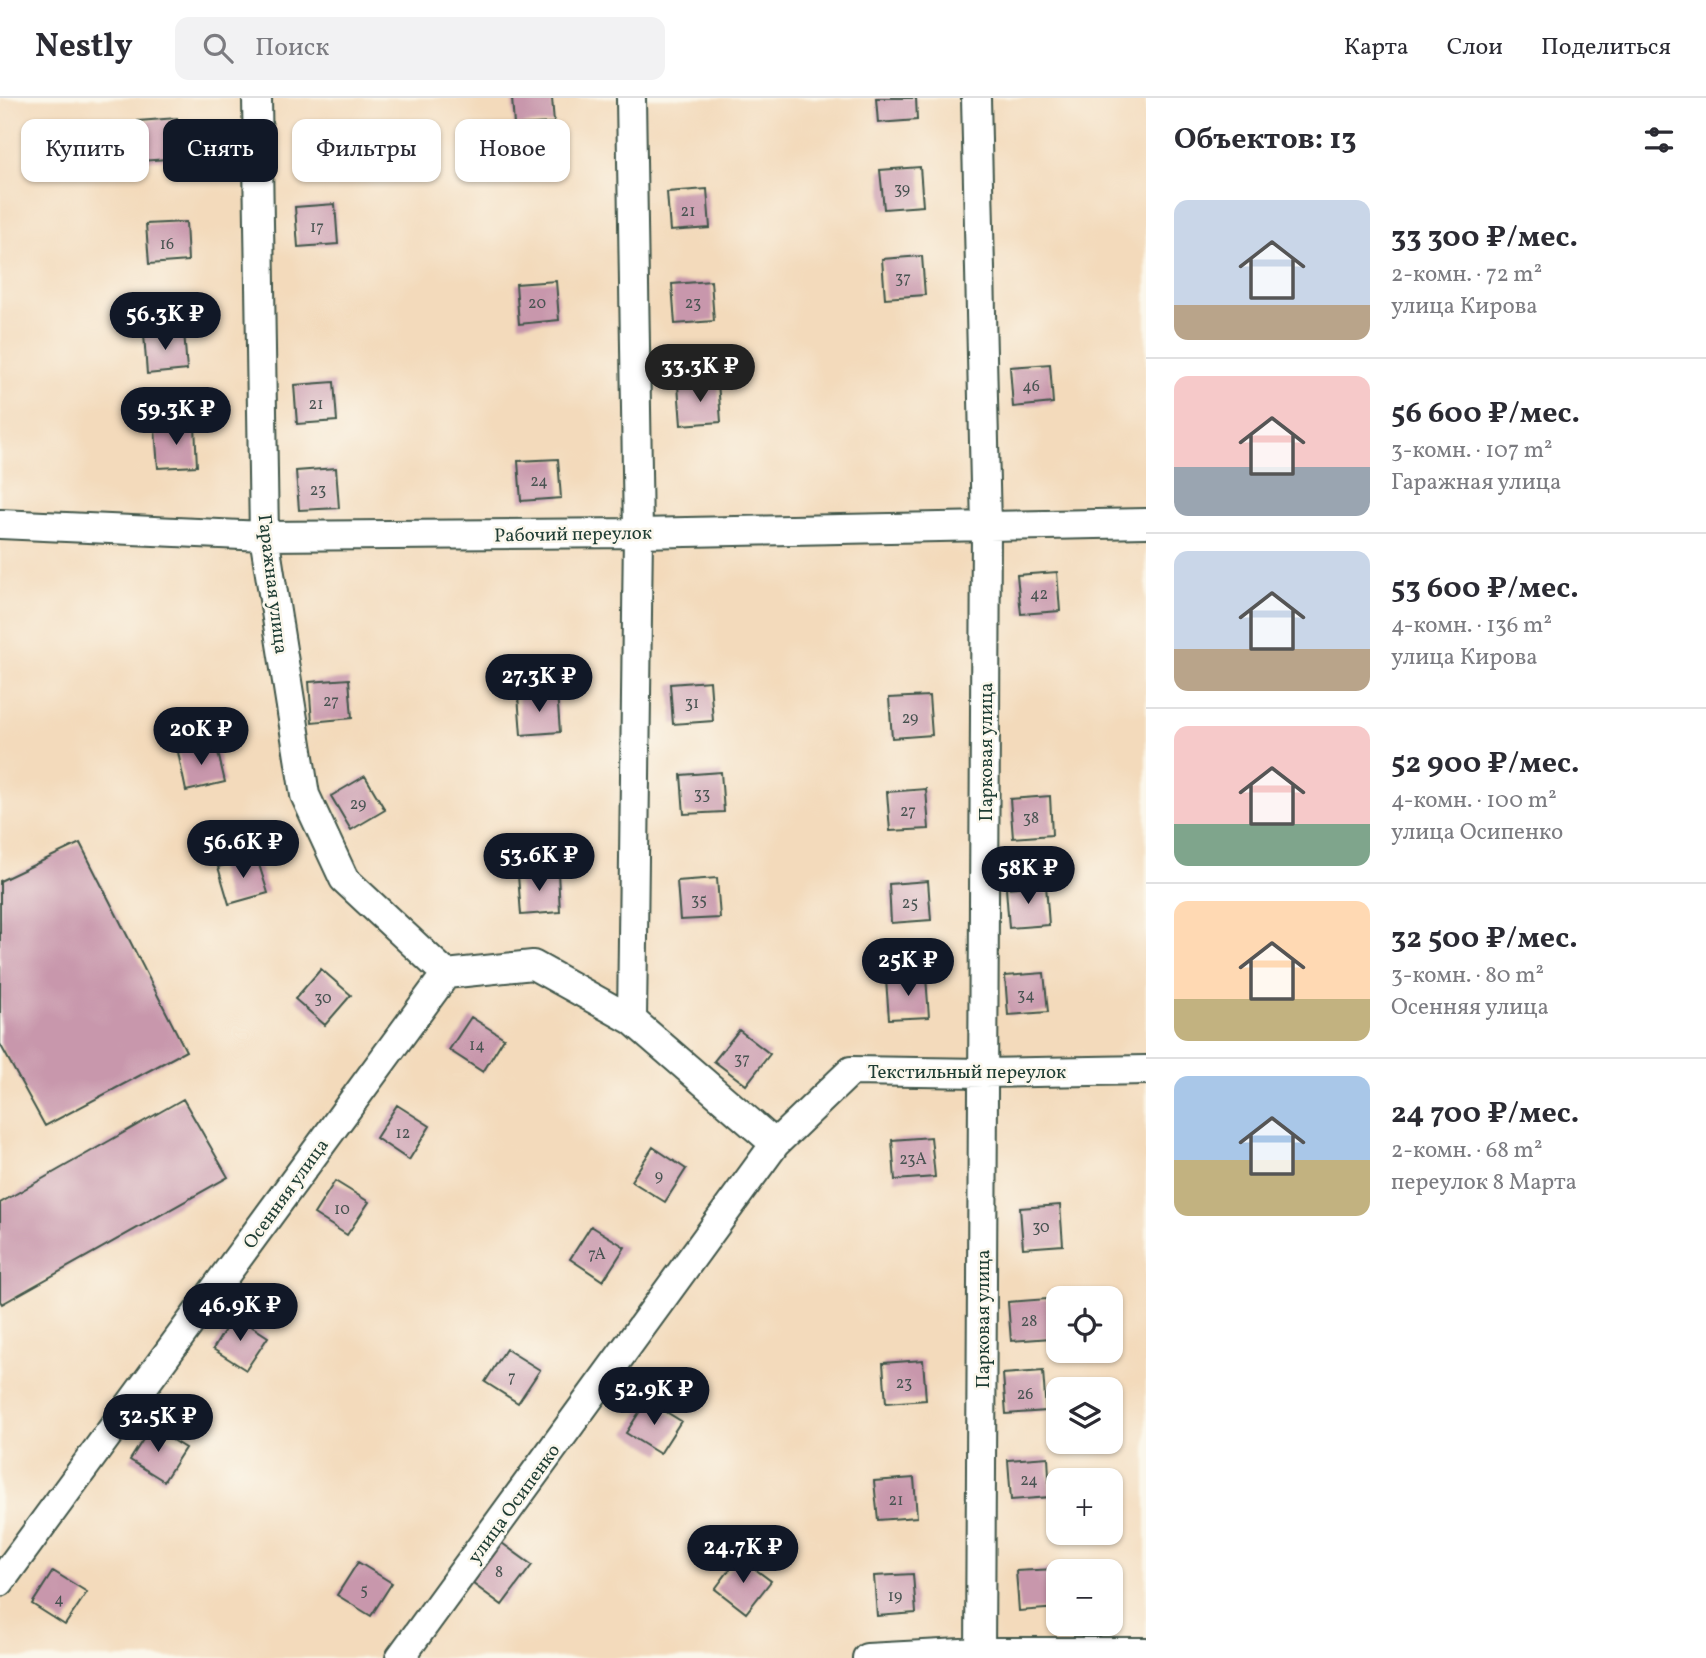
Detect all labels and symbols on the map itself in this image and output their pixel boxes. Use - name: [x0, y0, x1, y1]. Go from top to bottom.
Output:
- house number: 39: [894, 179, 910, 201]
- house number: 21: [681, 201, 695, 223]
- house number: 17: [310, 217, 324, 239]
- house number: 16: [160, 234, 174, 256]
- house number: 37: [895, 268, 911, 290]
- pin: 56.3K ₽: [100, 292, 230, 352]
- house number: 20: [528, 293, 546, 315]
- house number: 23: [685, 293, 701, 315]
- pin: 33.3K ₽: [635, 344, 765, 404]
- house number: 46: [1022, 376, 1040, 398]
- pin: 59.3K ₽: [111, 388, 241, 447]
- house number: 21: [309, 394, 323, 416]
- house number: 24: [530, 471, 548, 493]
- house number: 23: [310, 480, 326, 502]
- street label: Гаражная улица: [251, 513, 293, 656]
- street label: Рабочий переулок: [494, 521, 652, 549]
- house number: 42: [1030, 584, 1048, 606]
- pin: 27.3K ₽: [474, 654, 604, 714]
- street label: Парковая улица: [974, 683, 1000, 821]
- house number: 27: [323, 691, 339, 713]
- house number: 31: [685, 693, 699, 715]
- pin: 20K ₽: [152, 708, 250, 767]
- house number: 29: [902, 708, 918, 730]
- house number: 33: [694, 784, 710, 806]
- house number: 29: [350, 794, 366, 816]
- house number: 27: [900, 801, 916, 823]
- house number: 38: [1023, 808, 1039, 830]
- pin: 56.6K ₽: [178, 820, 308, 880]
- pin: 53.6K ₽: [474, 834, 604, 893]
- pin: 58K ₽: [979, 846, 1077, 906]
- house number: 35: [691, 890, 707, 912]
- house number: 25: [902, 893, 918, 915]
- pin: 25K ₽: [859, 939, 957, 998]
- house number: 34: [1017, 985, 1035, 1007]
- house number: 30: [314, 988, 332, 1010]
- house number: 14: [469, 1035, 485, 1057]
- house number: 37: [734, 1049, 750, 1071]
- street label: Текстильный переулок: [868, 1060, 1066, 1086]
- house number: 12: [396, 1123, 410, 1145]
- street label: Осенняя улица: [238, 1134, 335, 1255]
- house number: 23А: [899, 1149, 927, 1171]
- house number: 9: [655, 1166, 663, 1188]
- house number: 10: [334, 1199, 350, 1221]
- house number: 30: [1032, 1217, 1050, 1239]
- house number: 7А: [588, 1244, 606, 1266]
- street label: Парковая улица: [971, 1250, 997, 1388]
- pin: 46.9K ₽: [175, 1284, 305, 1343]
- house number: 28: [1021, 1311, 1037, 1333]
- house number: 7: [508, 1367, 516, 1389]
- pin: 52.9K ₽: [589, 1368, 719, 1427]
- house number: 23: [896, 1373, 912, 1395]
- house number: 26: [1017, 1384, 1033, 1406]
- pin: 32.5K ₽: [93, 1394, 223, 1454]
- street label: улица Осипенко: [462, 1439, 567, 1569]
- house number: 24: [1020, 1470, 1038, 1492]
- house number: 21: [889, 1490, 903, 1512]
- pin: 24.7K ₽: [678, 1526, 808, 1585]
- house number: 8: [495, 1562, 503, 1584]
- house number: 5: [360, 1580, 368, 1602]
- house number: 19: [888, 1586, 902, 1608]
- house number: 4: [54, 1589, 64, 1611]

